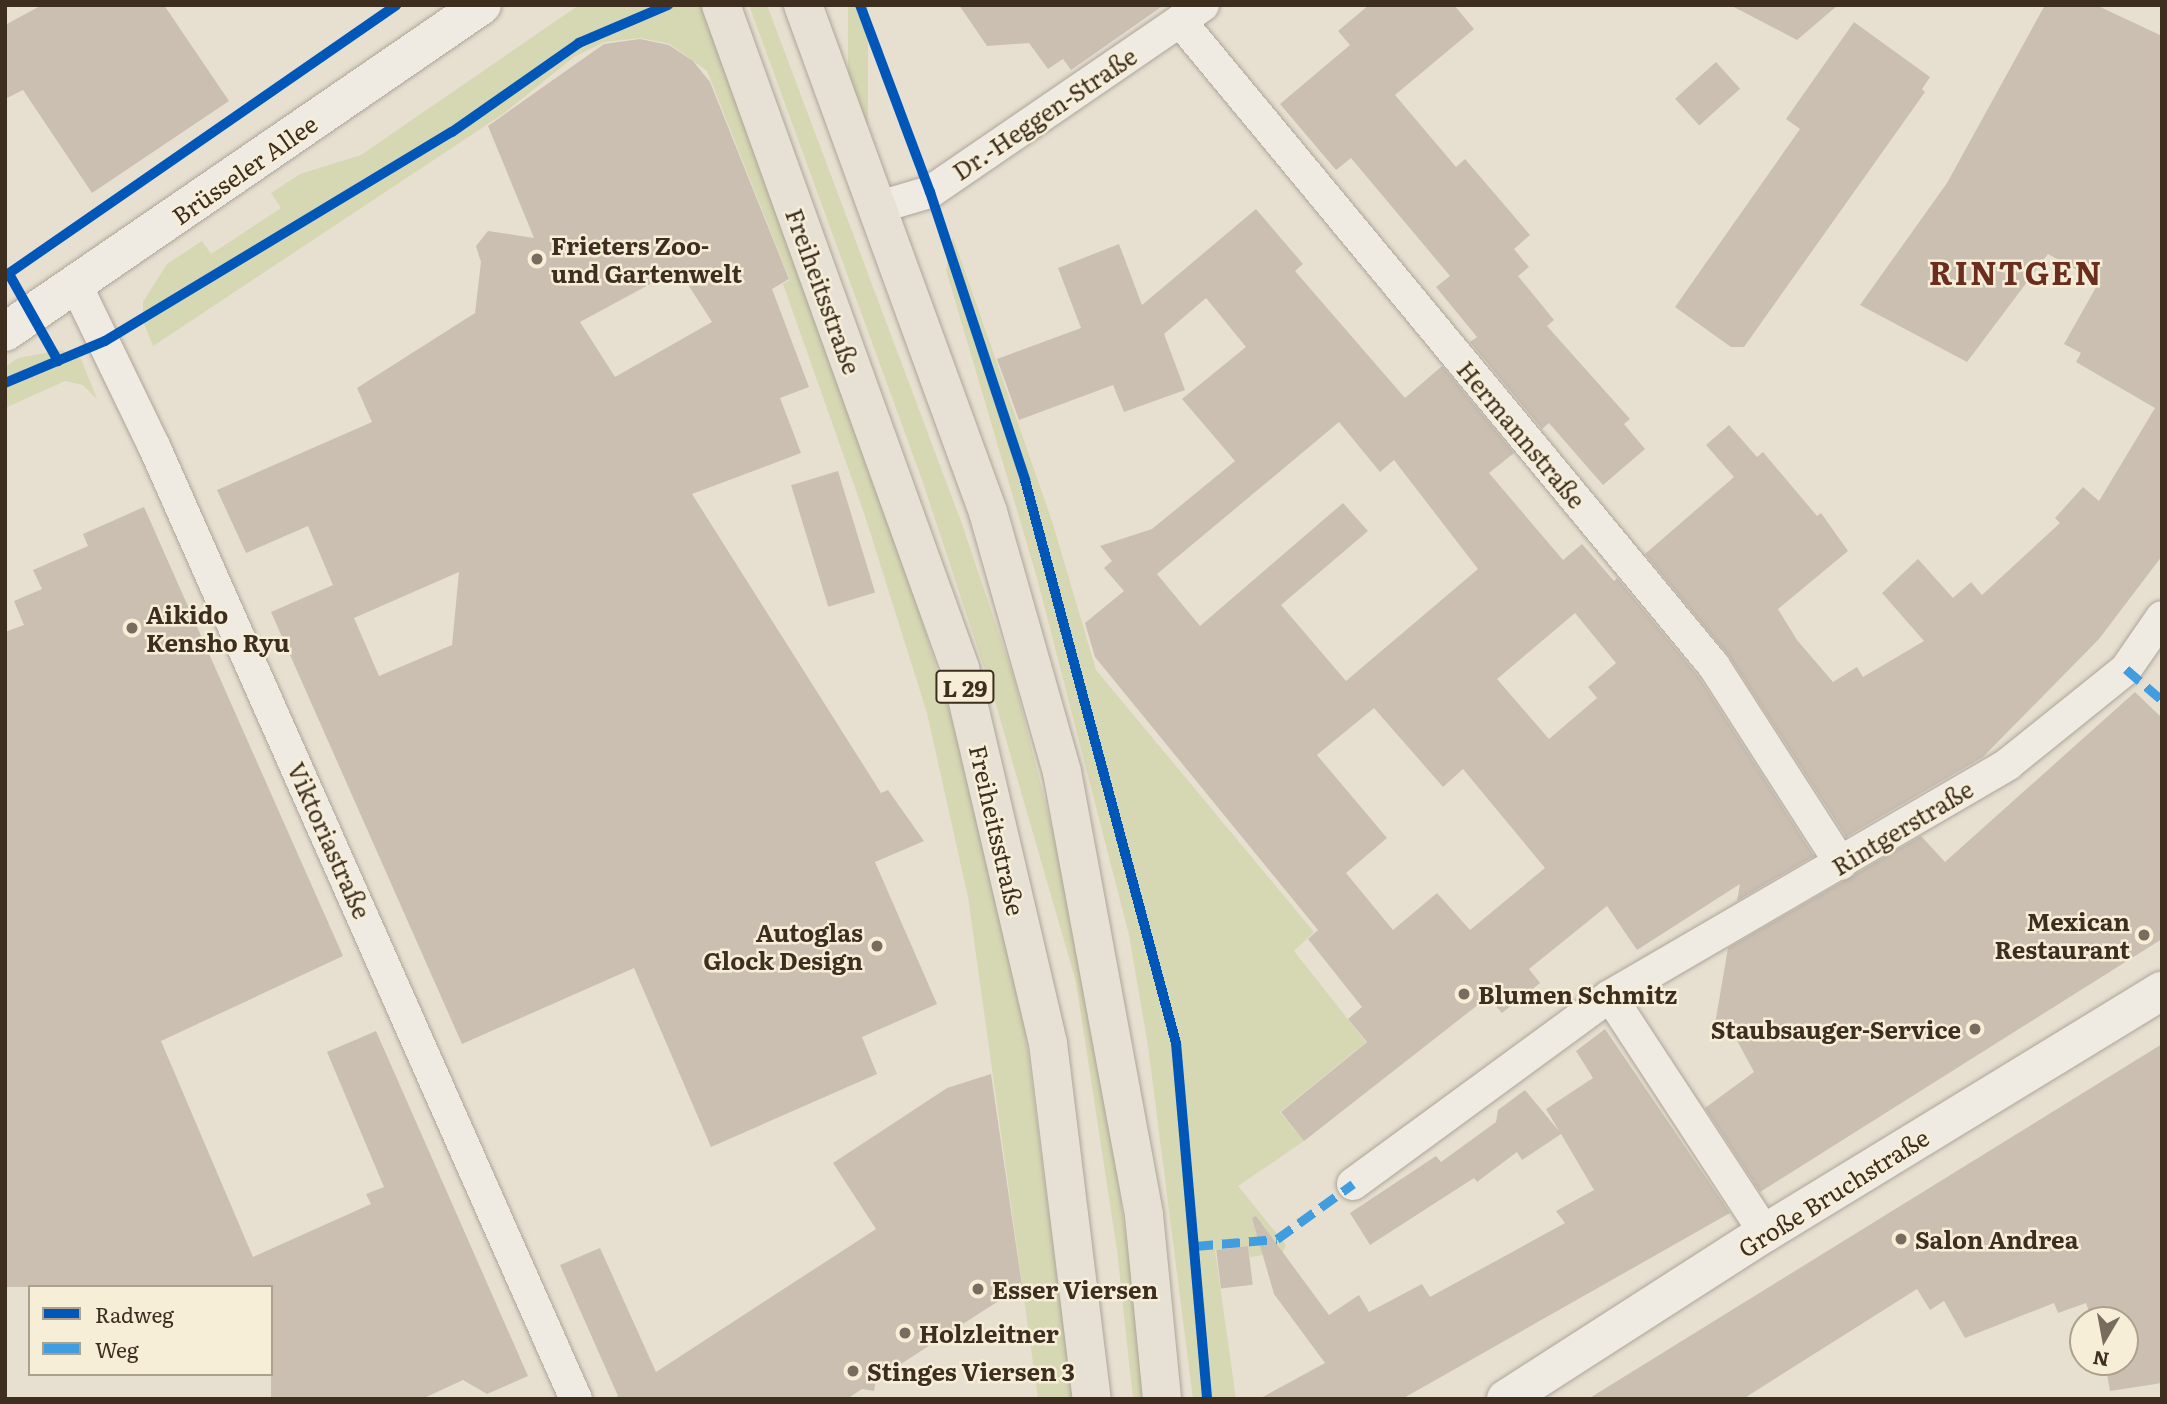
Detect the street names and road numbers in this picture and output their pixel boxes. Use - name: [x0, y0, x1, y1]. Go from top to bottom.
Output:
- street label: Dr.-Heggen-Straße: [946, 41, 1142, 185]
- street label: Brüsseler Allee: [166, 108, 322, 230]
- street label: Freiheitsstraße: [781, 204, 867, 378]
- street label: Hermannstraße: [1452, 354, 1592, 514]
- road number: L 29: [935, 667, 995, 706]
- street label: Freiheitsstraße: [964, 742, 1032, 918]
- street label: Viktoriastraße: [283, 757, 377, 923]
- street label: Rintgerstraße: [1826, 774, 1978, 880]
- street label: Große Bruchstraße: [1732, 1122, 1934, 1262]

